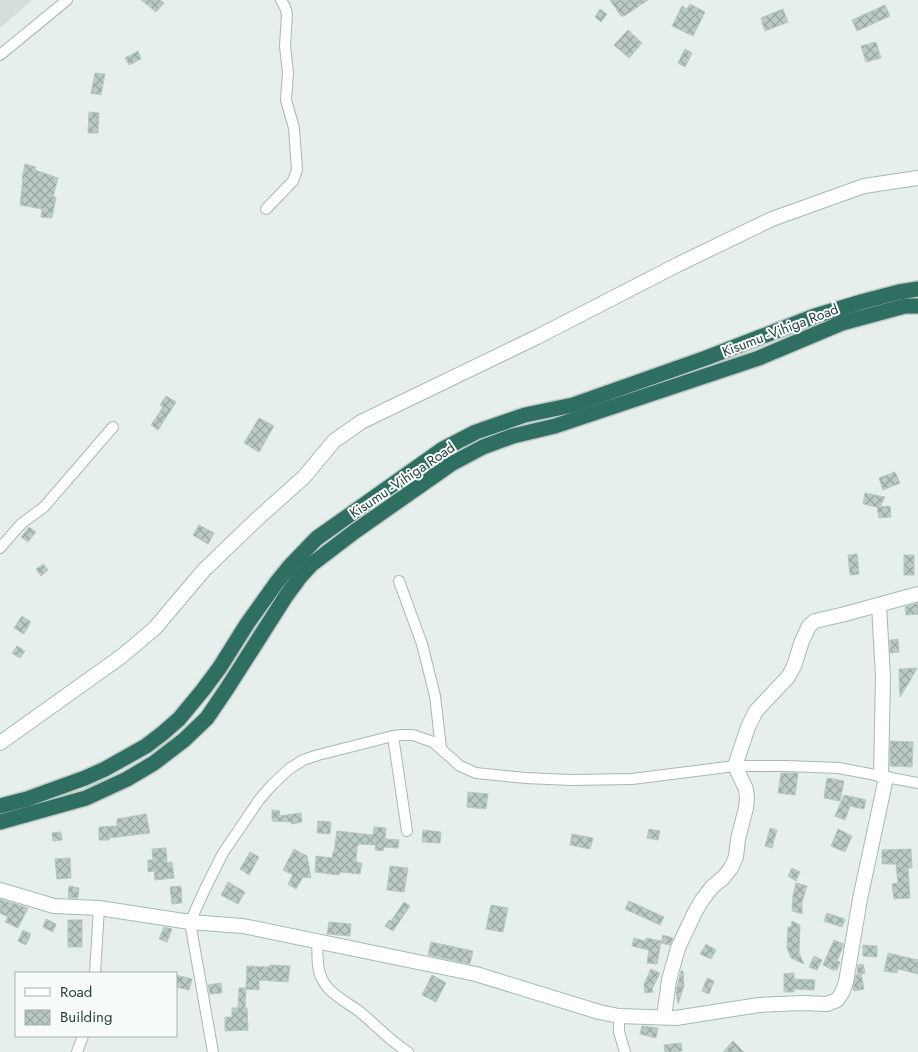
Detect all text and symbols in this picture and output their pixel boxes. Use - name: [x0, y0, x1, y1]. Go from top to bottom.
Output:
- street label: Kisumu -Vihiga Road: [719, 299, 841, 361]
- street label: Kisumu -Vihiga Road: [345, 437, 459, 523]
- legend: [15, 972, 178, 1037]
- text: Road: [60, 981, 92, 1003]
- text: Building: [60, 1006, 112, 1028]

